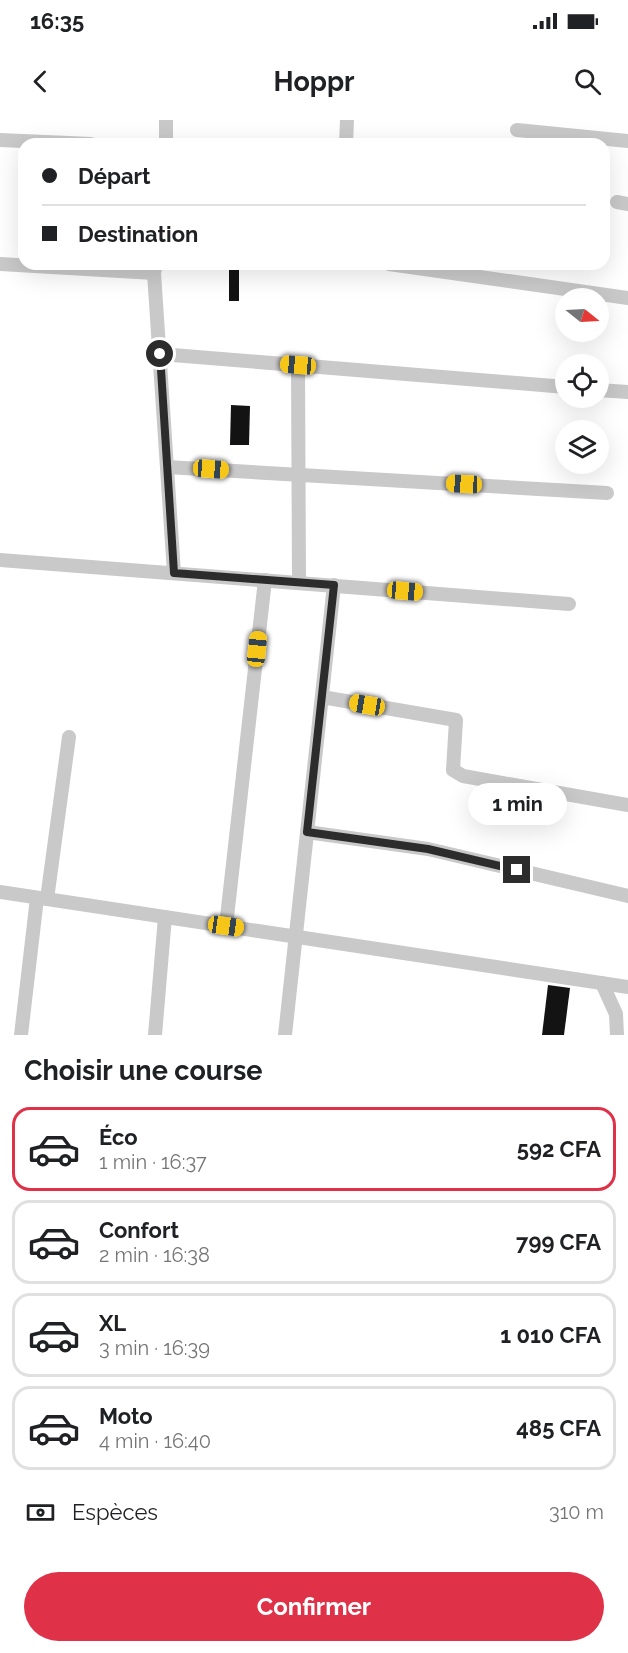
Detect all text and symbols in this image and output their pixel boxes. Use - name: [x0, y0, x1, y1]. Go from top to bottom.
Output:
- text: 16:35: [30, 8, 84, 34]
- icon: back: [24, 65, 57, 98]
- icon: search: [571, 65, 604, 98]
- text: Hoppr: [274, 66, 354, 97]
- text: Départ: [78, 163, 150, 189]
- text: Destination: [78, 221, 198, 247]
- north arrow: [555, 288, 609, 342]
- map controls: [555, 288, 609, 474]
- route start: [146, 340, 173, 367]
- car: [279, 354, 317, 376]
- button: locate: [555, 354, 609, 408]
- button: layers: [555, 420, 609, 474]
- car: [192, 459, 230, 479]
- car: [446, 474, 482, 494]
- car: [386, 580, 424, 602]
- car: [246, 630, 268, 668]
- car: [348, 693, 386, 717]
- callout: 1 min: [468, 783, 566, 825]
- text: 1 min: [492, 792, 543, 816]
- route end: [503, 856, 530, 883]
- car: [207, 915, 245, 937]
- text: Choisir une course: [24, 1055, 262, 1086]
- icon: car: [27, 1122, 81, 1176]
- text: Éco: [99, 1124, 138, 1150]
- text: 592 CFA: [517, 1136, 601, 1162]
- text: 1 min · 16:37: [99, 1150, 207, 1174]
- icon: car: [27, 1215, 81, 1269]
- text: Confort: [99, 1217, 179, 1243]
- text: 799 CFA: [516, 1229, 601, 1255]
- text: 2 min · 16:38: [99, 1243, 210, 1267]
- icon: car: [27, 1308, 81, 1362]
- text: XL: [99, 1310, 126, 1336]
- text: 1 010 CFA: [500, 1322, 601, 1348]
- text: 3 min · 16:39: [99, 1336, 210, 1360]
- icon: car: [27, 1401, 81, 1455]
- text: Moto: [99, 1403, 153, 1429]
- text: 485 CFA: [516, 1415, 601, 1441]
- text: 4 min · 16:40: [99, 1429, 211, 1453]
- icon: cash: [24, 1496, 57, 1529]
- text: Espèces: [72, 1499, 158, 1525]
- text: 310 m: [549, 1500, 604, 1524]
- button: Confirmer: [24, 1572, 604, 1641]

